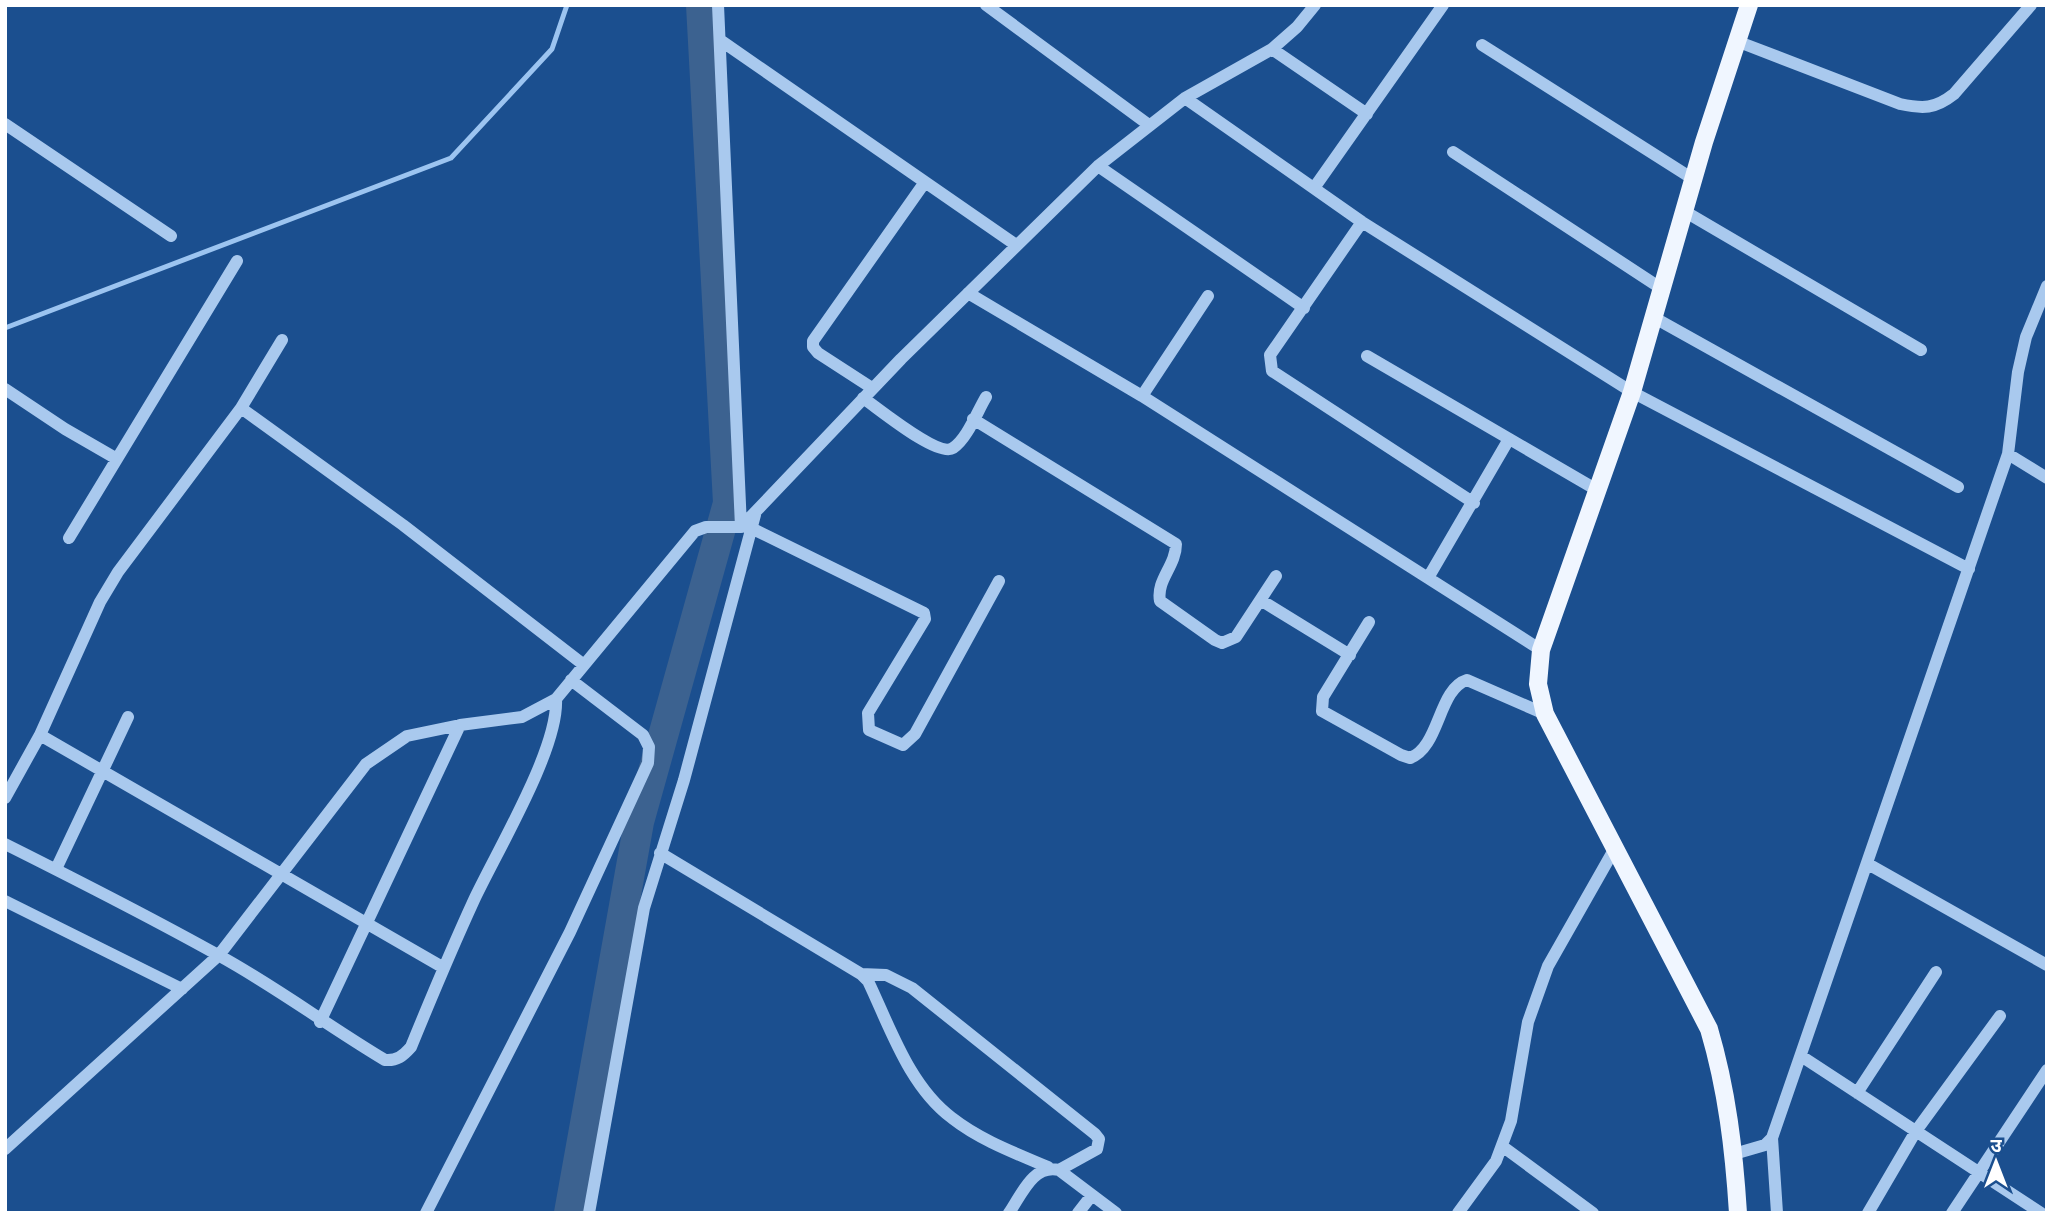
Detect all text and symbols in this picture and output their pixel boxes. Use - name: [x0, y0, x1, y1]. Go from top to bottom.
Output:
- north arrow: [1961, 1127, 2031, 1197]
- text: उ: [1990, 1134, 2002, 1157]

